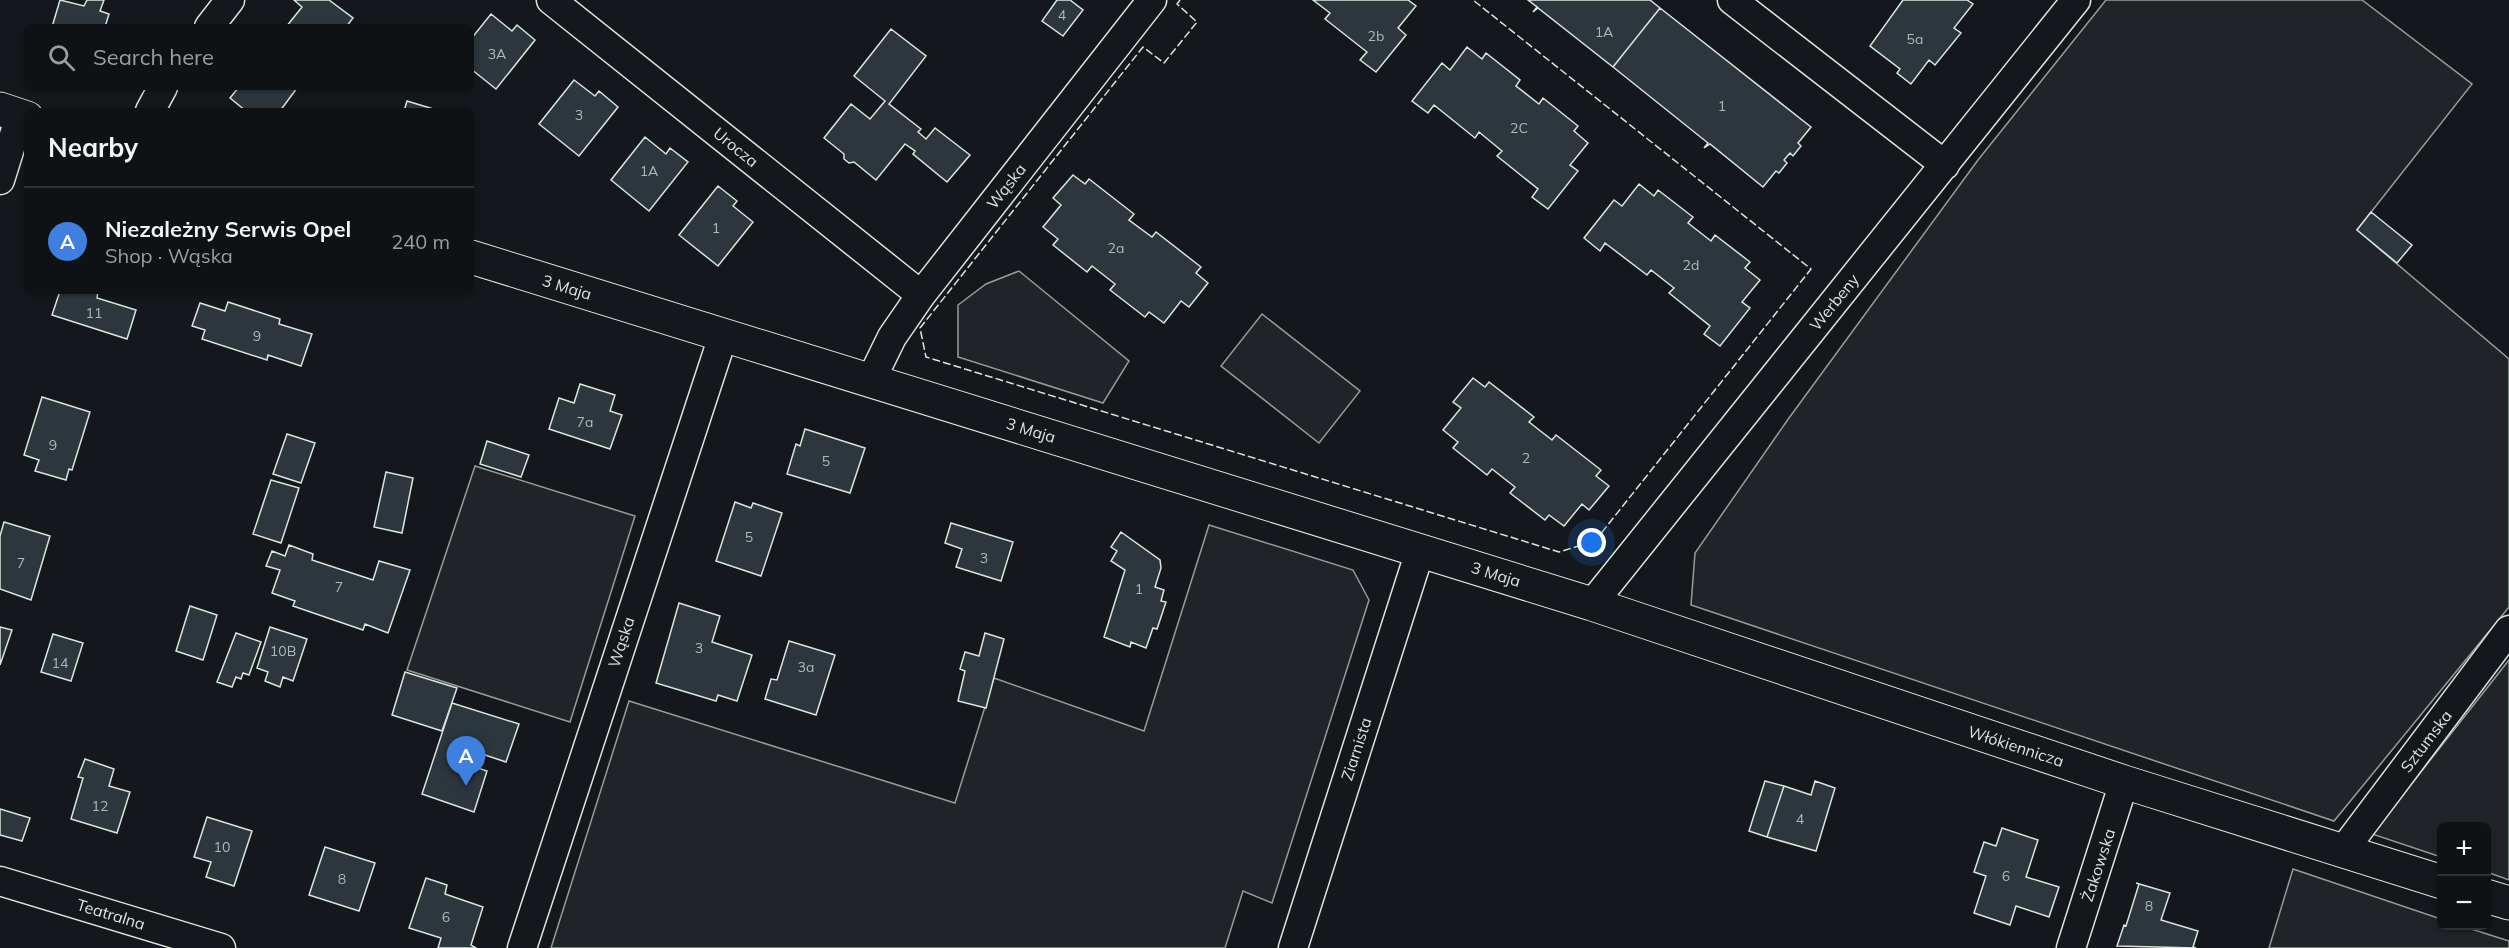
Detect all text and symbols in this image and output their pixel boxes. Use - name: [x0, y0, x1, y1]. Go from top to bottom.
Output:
- house number: 4: [1058, 6, 1067, 24]
- house number: 1A: [1595, 23, 1614, 41]
- search box: [24, 24, 474, 90]
- house number: 2b: [1368, 27, 1384, 45]
- house number: 5a: [1907, 30, 1923, 48]
- icon: search: [45, 41, 78, 74]
- text: Search here: [93, 43, 214, 71]
- house number: 3A: [488, 45, 507, 63]
- house number: 1: [1718, 97, 1726, 115]
- house number: 3: [575, 106, 583, 124]
- house number: 2C: [1510, 119, 1528, 137]
- street label: Urocza: [709, 123, 763, 171]
- text: Nearby: [48, 131, 138, 164]
- street label: Wąska: [982, 159, 1030, 213]
- house number: 1A: [640, 162, 659, 180]
- text: Niezależny Serwis Opel: [105, 215, 351, 243]
- house number: 1: [712, 219, 720, 237]
- text: A: [60, 229, 75, 254]
- text: 240 m: [391, 229, 450, 254]
- house number: 2a: [1108, 239, 1124, 257]
- text: Shop · Wąska: [105, 243, 233, 268]
- house number: 2d: [1683, 256, 1699, 274]
- street label: Werbeny: [1805, 269, 1863, 335]
- street label: 3 Maja: [540, 270, 594, 304]
- house number: 11: [86, 304, 102, 322]
- house number: 9: [253, 327, 261, 345]
- house number: 7a: [577, 413, 593, 431]
- street label: 3 Maja: [1004, 413, 1058, 447]
- house number: 9: [49, 436, 57, 454]
- house number: 2: [1522, 449, 1530, 467]
- house number: 5: [822, 452, 830, 470]
- house number: 5: [745, 528, 753, 546]
- your location: [1577, 528, 1606, 557]
- house number: 3: [980, 549, 988, 567]
- house number: 7: [17, 554, 25, 572]
- street label: 3 Maja: [1469, 557, 1523, 591]
- house number: 7: [335, 578, 343, 596]
- house number: 1: [1135, 580, 1143, 598]
- street label: Wąska: [603, 614, 639, 670]
- house number: 3: [695, 639, 703, 657]
- house number: 10B: [270, 642, 296, 660]
- house number: 14: [52, 654, 69, 672]
- house number: 3a: [798, 658, 814, 676]
- street label: Sztumska: [2396, 706, 2456, 776]
- street label: Ziarnista: [1336, 715, 1376, 783]
- street label: Włókiennicza: [1965, 721, 2067, 771]
- pin: A: [446, 736, 486, 786]
- house number: 12: [92, 797, 108, 815]
- house number: 4: [1796, 810, 1805, 828]
- map controls: [2437, 822, 2491, 930]
- button: +: [2437, 822, 2491, 876]
- street label: Żakowska: [2077, 826, 2119, 904]
- house number: 10: [214, 838, 230, 856]
- house number: 6: [2002, 867, 2010, 885]
- house number: 8: [338, 870, 346, 888]
- button: −: [2437, 876, 2491, 930]
- street label: Teatralna: [74, 894, 148, 934]
- house number: 8: [2145, 897, 2153, 915]
- house number: 6: [442, 908, 450, 926]

